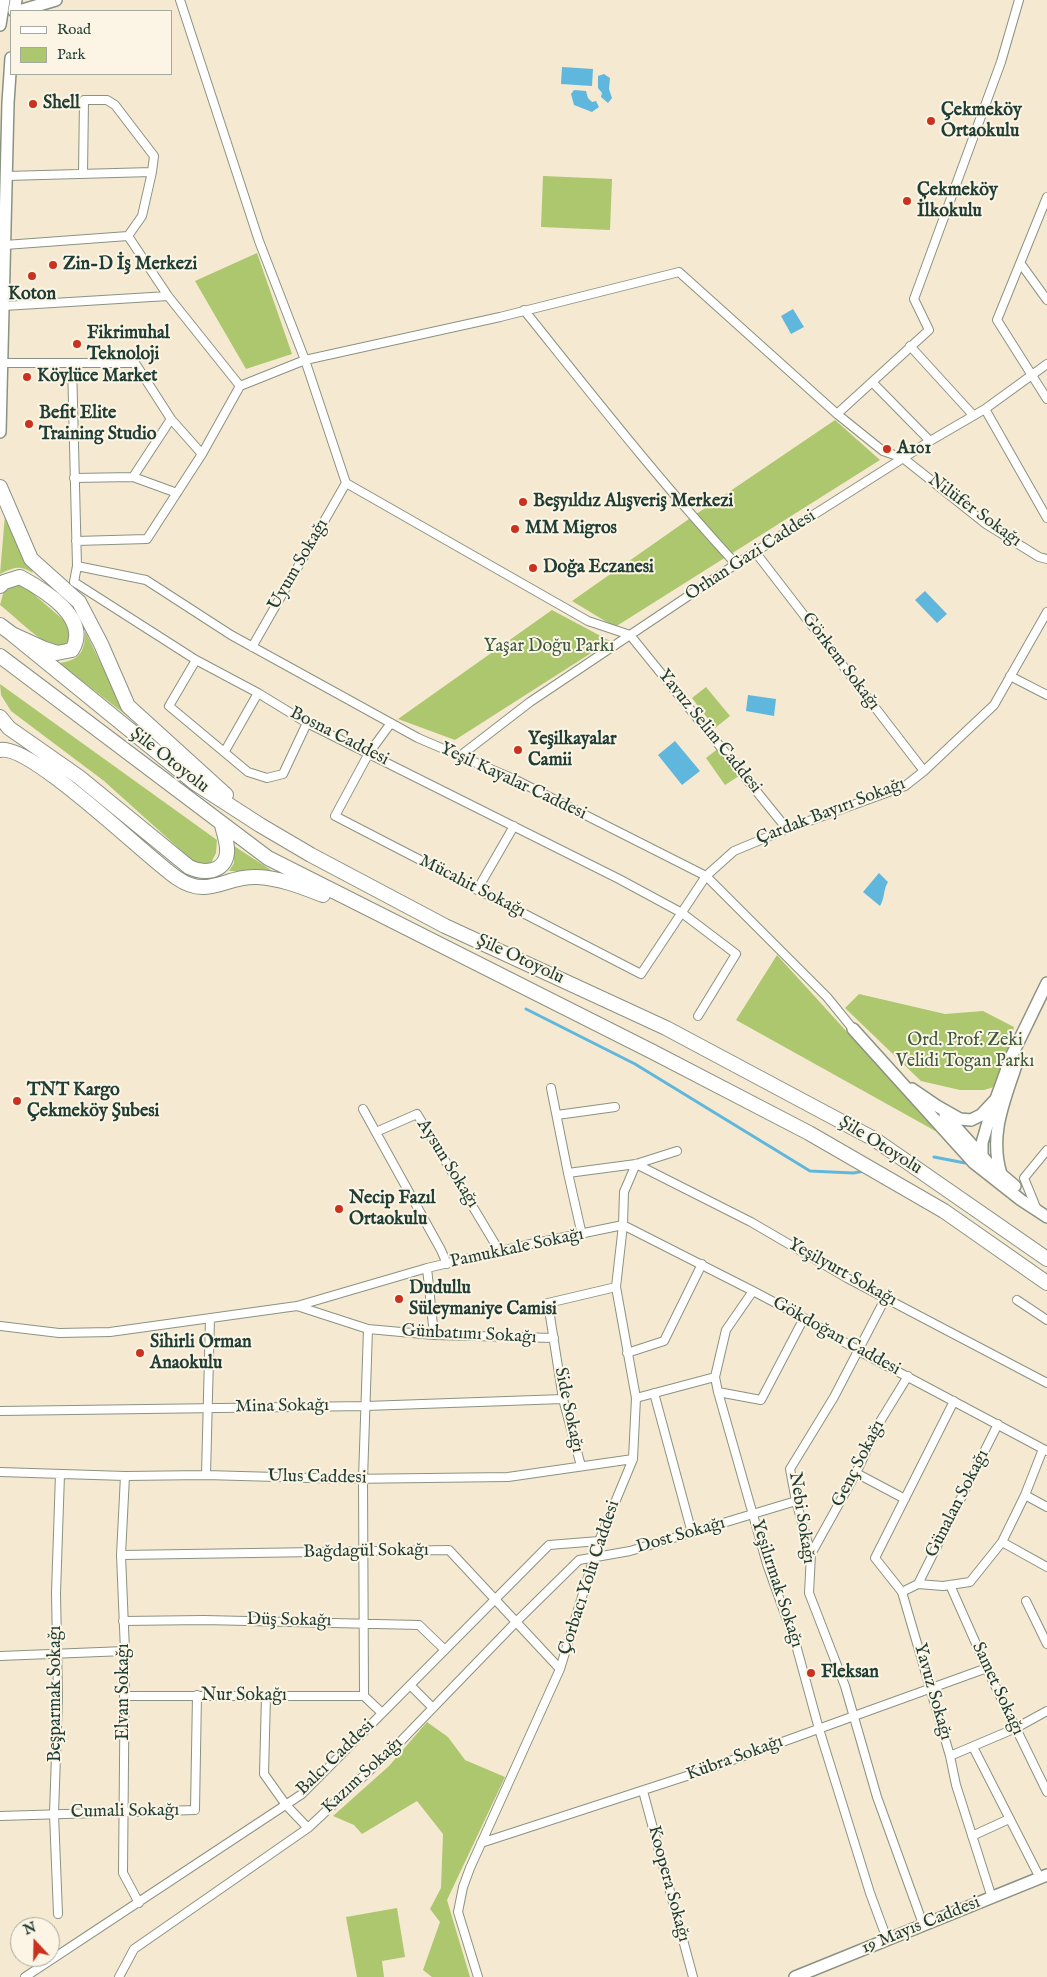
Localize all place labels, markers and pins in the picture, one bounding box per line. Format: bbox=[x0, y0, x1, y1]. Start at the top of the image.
place label: Shell bbox=[43, 93, 80, 115]
marker: Shell bbox=[27, 98, 39, 110]
place label: Çekmeköy Ortaokulu bbox=[941, 100, 1022, 142]
marker: Çekmeköy Ortaokulu bbox=[925, 115, 937, 127]
place label: Çekmeköy İlkokulu bbox=[917, 180, 998, 222]
marker: Çekmeköy İlkokulu bbox=[901, 195, 913, 207]
place label: Zin-D İş Merkezi bbox=[63, 254, 197, 276]
marker: Zin-D İş Merkezi bbox=[47, 259, 59, 271]
marker: Koton bbox=[26, 270, 38, 282]
place label: Koton bbox=[8, 284, 56, 306]
place label: Fikrimuhal Teknoloji bbox=[87, 323, 170, 366]
marker: Fikrimuhal Teknoloji bbox=[71, 338, 83, 350]
place label: Köylüce Market bbox=[37, 366, 157, 388]
marker: Köylüce Market bbox=[21, 371, 33, 383]
place label: Befit Elite Training Studio bbox=[39, 403, 156, 446]
marker: Befit Elite Training Studio bbox=[23, 418, 35, 430]
place label: A101 bbox=[897, 438, 931, 460]
marker: A101 bbox=[881, 443, 893, 455]
place label: Beşyıldız Alışveriş Merkezi bbox=[533, 491, 733, 513]
marker: Beşyıldız Alışveriş Merkezi bbox=[517, 496, 529, 508]
place label: MM Migros bbox=[525, 518, 617, 540]
marker: MM Migros bbox=[509, 523, 521, 535]
place label: Doğa Eczanesi bbox=[543, 557, 654, 579]
marker: Doğa Eczanesi bbox=[527, 562, 539, 574]
place label: Yeşilkayalar Camii bbox=[528, 729, 617, 772]
marker: Yeşilkayalar Camii bbox=[512, 744, 524, 756]
place label: TNT Kargo Çekmeköy Şubesi bbox=[27, 1080, 159, 1122]
marker: TNT Kargo Çekmeköy Şubesi bbox=[11, 1095, 23, 1107]
place label: Necip Fazıl Ortaokulu bbox=[349, 1188, 436, 1230]
marker: Necip Fazıl Ortaokulu bbox=[333, 1203, 345, 1215]
place label: Dudullu Süleymaniye Camisi bbox=[409, 1278, 557, 1320]
marker: Dudullu Süleymaniye Camisi bbox=[393, 1293, 405, 1305]
place label: Sihirli Orman Anaokulu bbox=[150, 1332, 252, 1375]
marker: Sihirli Orman Anaokulu bbox=[134, 1347, 146, 1359]
place label: Fleksan bbox=[821, 1662, 879, 1684]
marker: Fleksan bbox=[805, 1667, 817, 1679]

